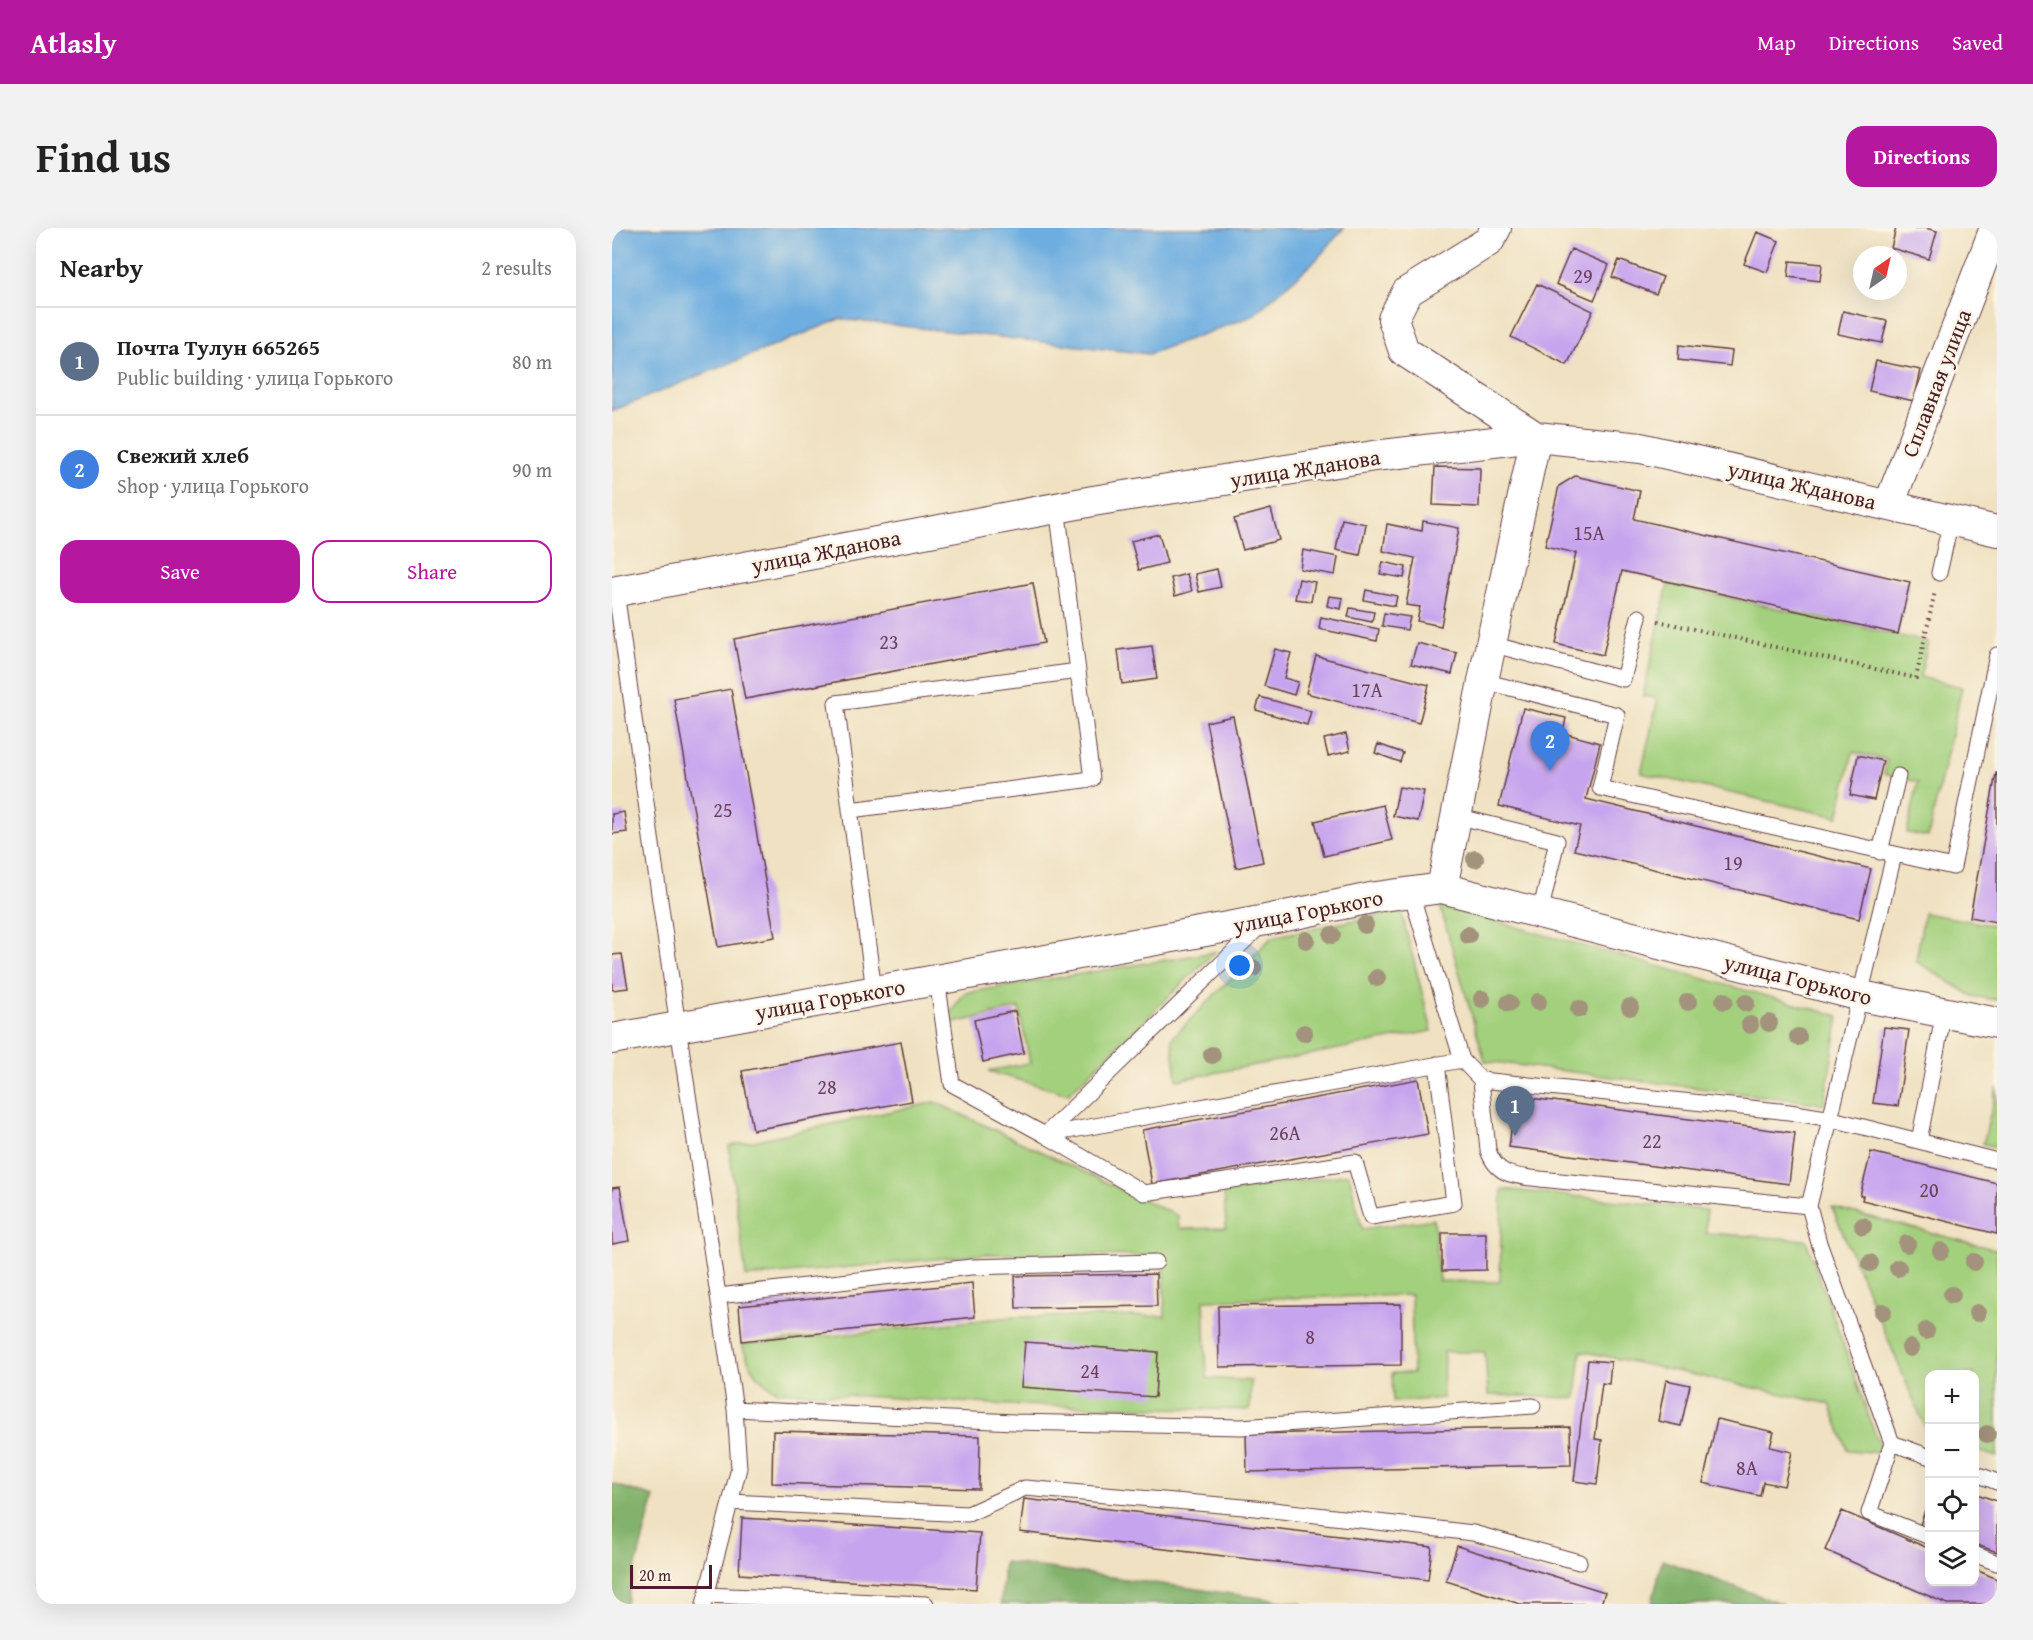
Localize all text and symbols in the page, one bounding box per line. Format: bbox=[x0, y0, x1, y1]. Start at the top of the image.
text: Atlasly bbox=[30, 22, 117, 63]
text: Map bbox=[1757, 27, 1796, 58]
text: Directions bbox=[1829, 27, 1919, 58]
text: Saved bbox=[1952, 27, 2003, 58]
text: Find us bbox=[36, 126, 171, 187]
button: Directions bbox=[1846, 126, 1997, 187]
north arrow bbox=[1853, 246, 1907, 300]
text: Nearby bbox=[60, 248, 143, 287]
text: 2 results bbox=[481, 253, 552, 282]
house number: 29 bbox=[1573, 261, 1593, 290]
street label: Сплавная улица bbox=[1893, 304, 1979, 462]
text: Почта Тулун 665265 bbox=[117, 331, 320, 363]
text: 1 bbox=[74, 347, 85, 376]
text: 80 m bbox=[512, 347, 552, 376]
text: Public building · улица Горького bbox=[117, 363, 393, 392]
text: Свежий хлеб bbox=[117, 439, 249, 471]
street label: улица Жданова bbox=[1227, 440, 1383, 496]
street label: улица Жданова bbox=[1724, 452, 1880, 518]
text: 2 bbox=[74, 455, 85, 484]
text: 90 m bbox=[512, 455, 552, 484]
text: Shop · улица Горького bbox=[117, 471, 309, 500]
house number: 15А bbox=[1573, 518, 1605, 547]
street label: улица Жданова bbox=[748, 521, 904, 581]
button: Save bbox=[60, 540, 300, 603]
button: Share bbox=[312, 540, 552, 603]
house number: 23 bbox=[879, 627, 899, 656]
house number: 17А bbox=[1351, 675, 1383, 704]
pin: 2 bbox=[1530, 722, 1570, 771]
house number: 25 bbox=[713, 795, 733, 824]
house number: 19 bbox=[1723, 848, 1743, 877]
street label: улица Горького bbox=[1230, 881, 1385, 941]
street label: улица Горького bbox=[1720, 945, 1875, 1013]
your location bbox=[1225, 951, 1254, 980]
street label: улица Горького bbox=[752, 970, 907, 1028]
house number: 28 bbox=[817, 1072, 837, 1101]
pin: 1 bbox=[1496, 1086, 1534, 1136]
house number: 26А bbox=[1269, 1118, 1301, 1147]
house number: 22 bbox=[1642, 1126, 1662, 1155]
house number: 20 bbox=[1919, 1175, 1939, 1204]
house number: 8 bbox=[1305, 1322, 1315, 1351]
house number: 24 bbox=[1080, 1356, 1100, 1385]
map controls bbox=[1925, 1370, 1979, 1586]
button: + bbox=[1925, 1370, 1979, 1424]
button: − bbox=[1925, 1424, 1979, 1478]
house number: 8А bbox=[1736, 1453, 1758, 1482]
button: locate bbox=[1925, 1478, 1979, 1532]
button: layers bbox=[1925, 1532, 1979, 1586]
scale bar bbox=[630, 1562, 712, 1590]
text: 20 m bbox=[639, 1563, 671, 1587]

